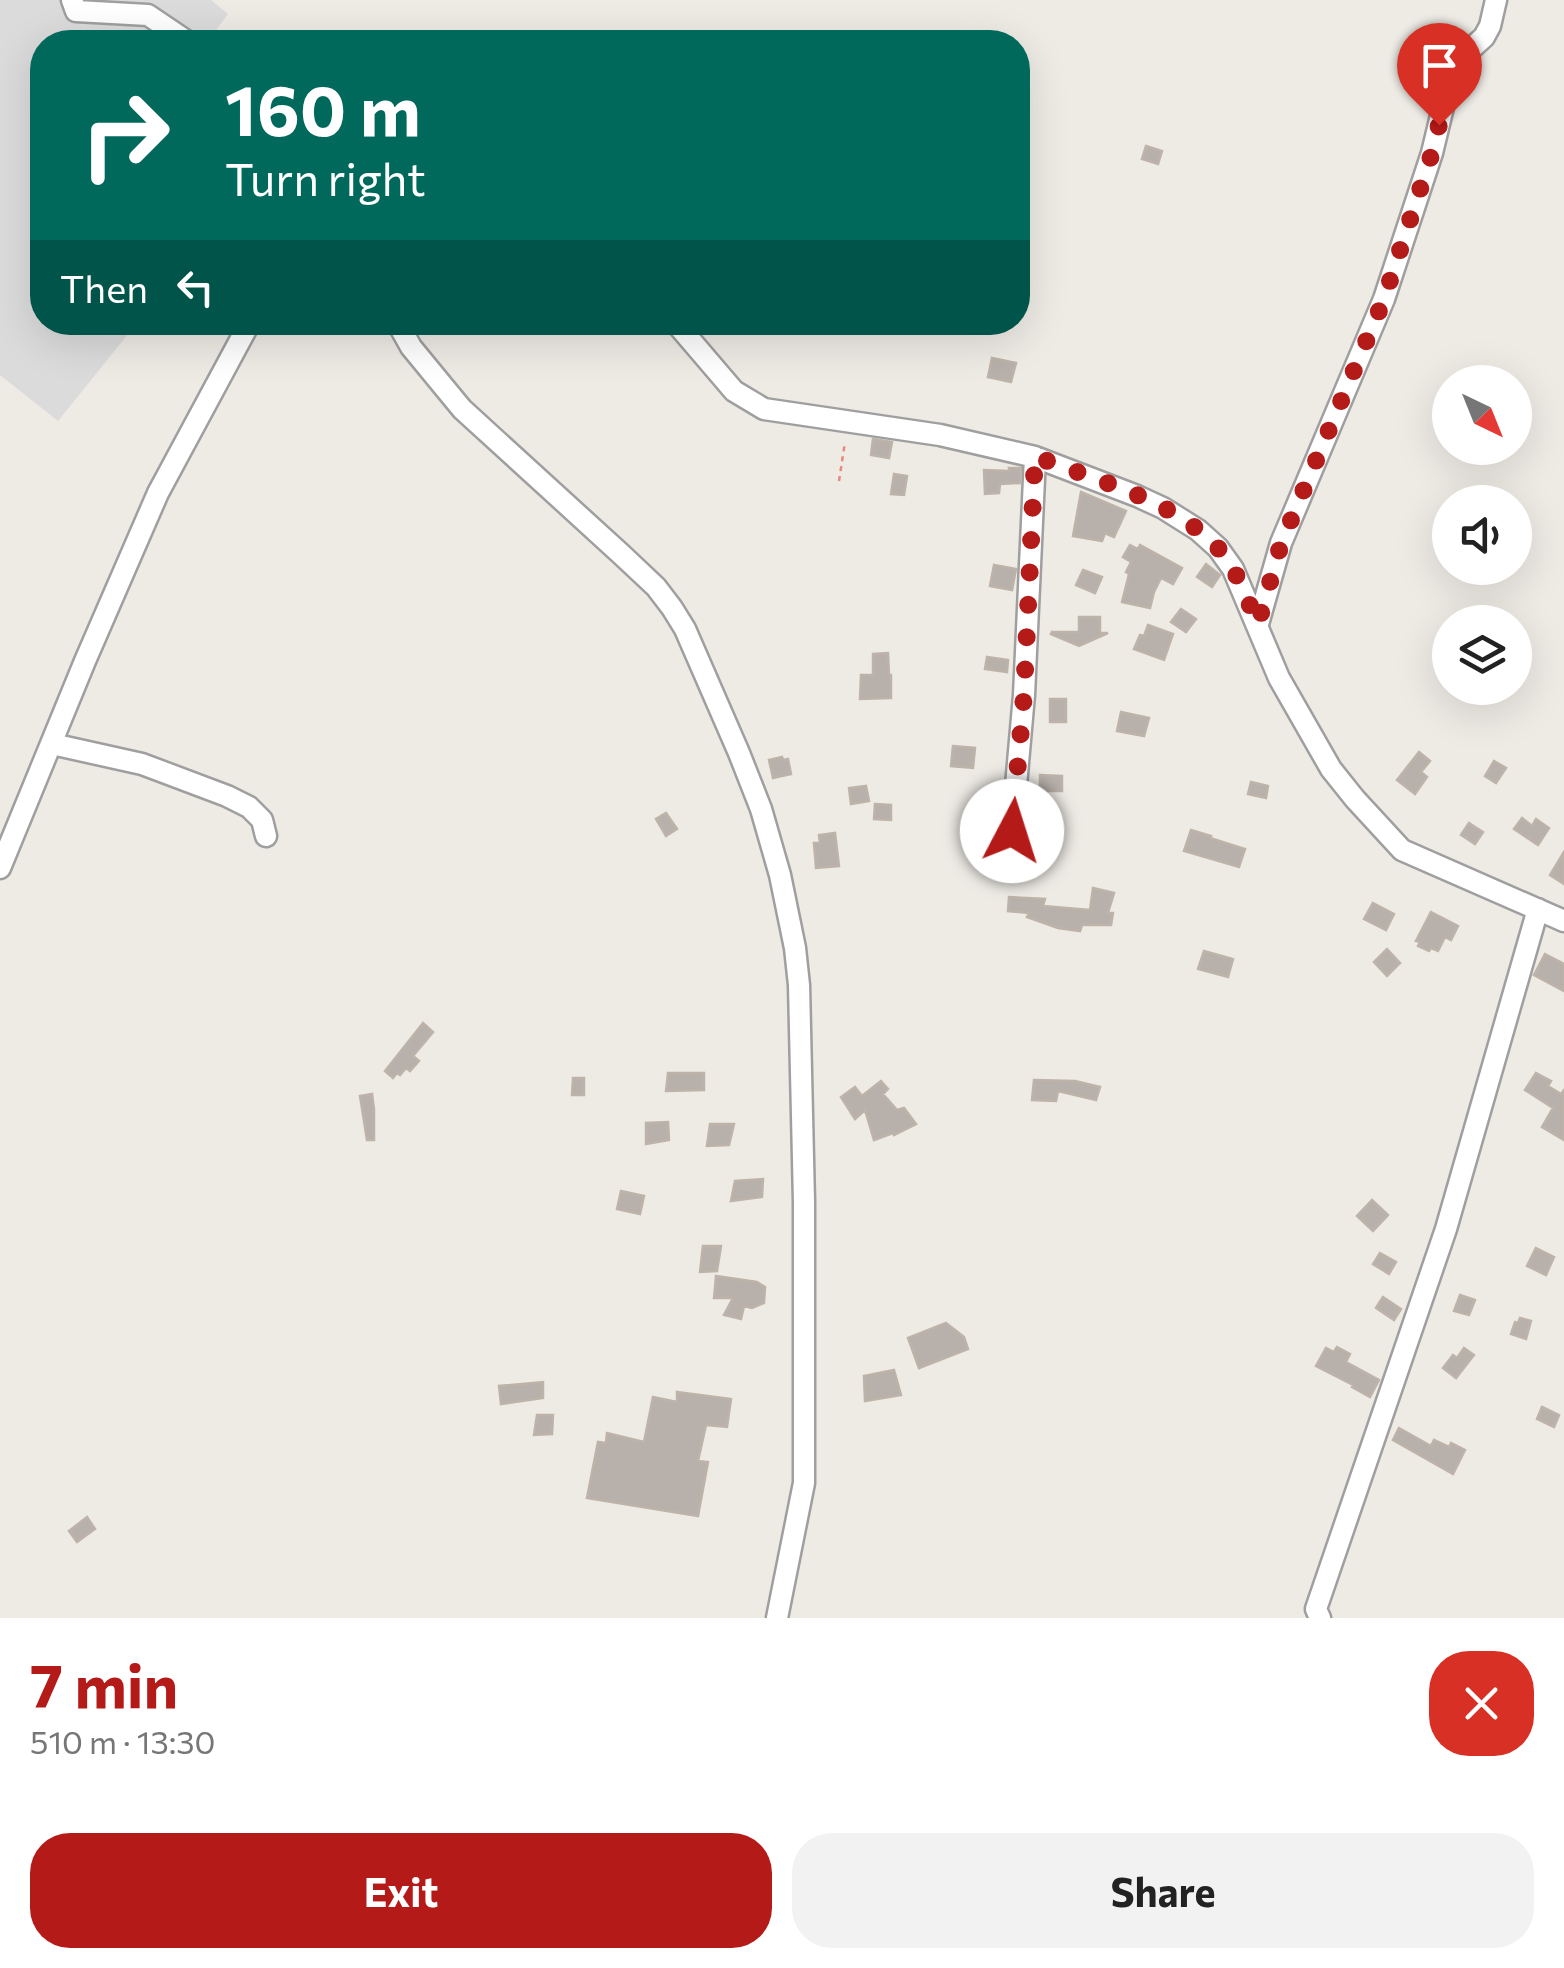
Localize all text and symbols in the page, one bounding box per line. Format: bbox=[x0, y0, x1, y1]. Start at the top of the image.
pin bbox=[1397, 23, 1482, 126]
icon: arrive bbox=[1412, 38, 1467, 93]
text: 160 m bbox=[225, 65, 421, 150]
icon: right bbox=[60, 70, 190, 200]
text: Turn right bbox=[225, 150, 426, 205]
icon: left bbox=[168, 260, 223, 315]
text: Then bbox=[60, 264, 148, 311]
north arrow bbox=[1432, 365, 1532, 465]
map controls bbox=[1432, 365, 1532, 705]
button: sound bbox=[1432, 485, 1532, 585]
button: layers bbox=[1432, 605, 1532, 705]
position arrow bbox=[960, 779, 1064, 883]
text: 7 min bbox=[30, 1647, 178, 1720]
button: close bbox=[1429, 1651, 1534, 1756]
text: 510 m · 13:30 bbox=[30, 1721, 215, 1761]
button: Exit bbox=[30, 1833, 772, 1948]
button: Share bbox=[792, 1833, 1534, 1948]

